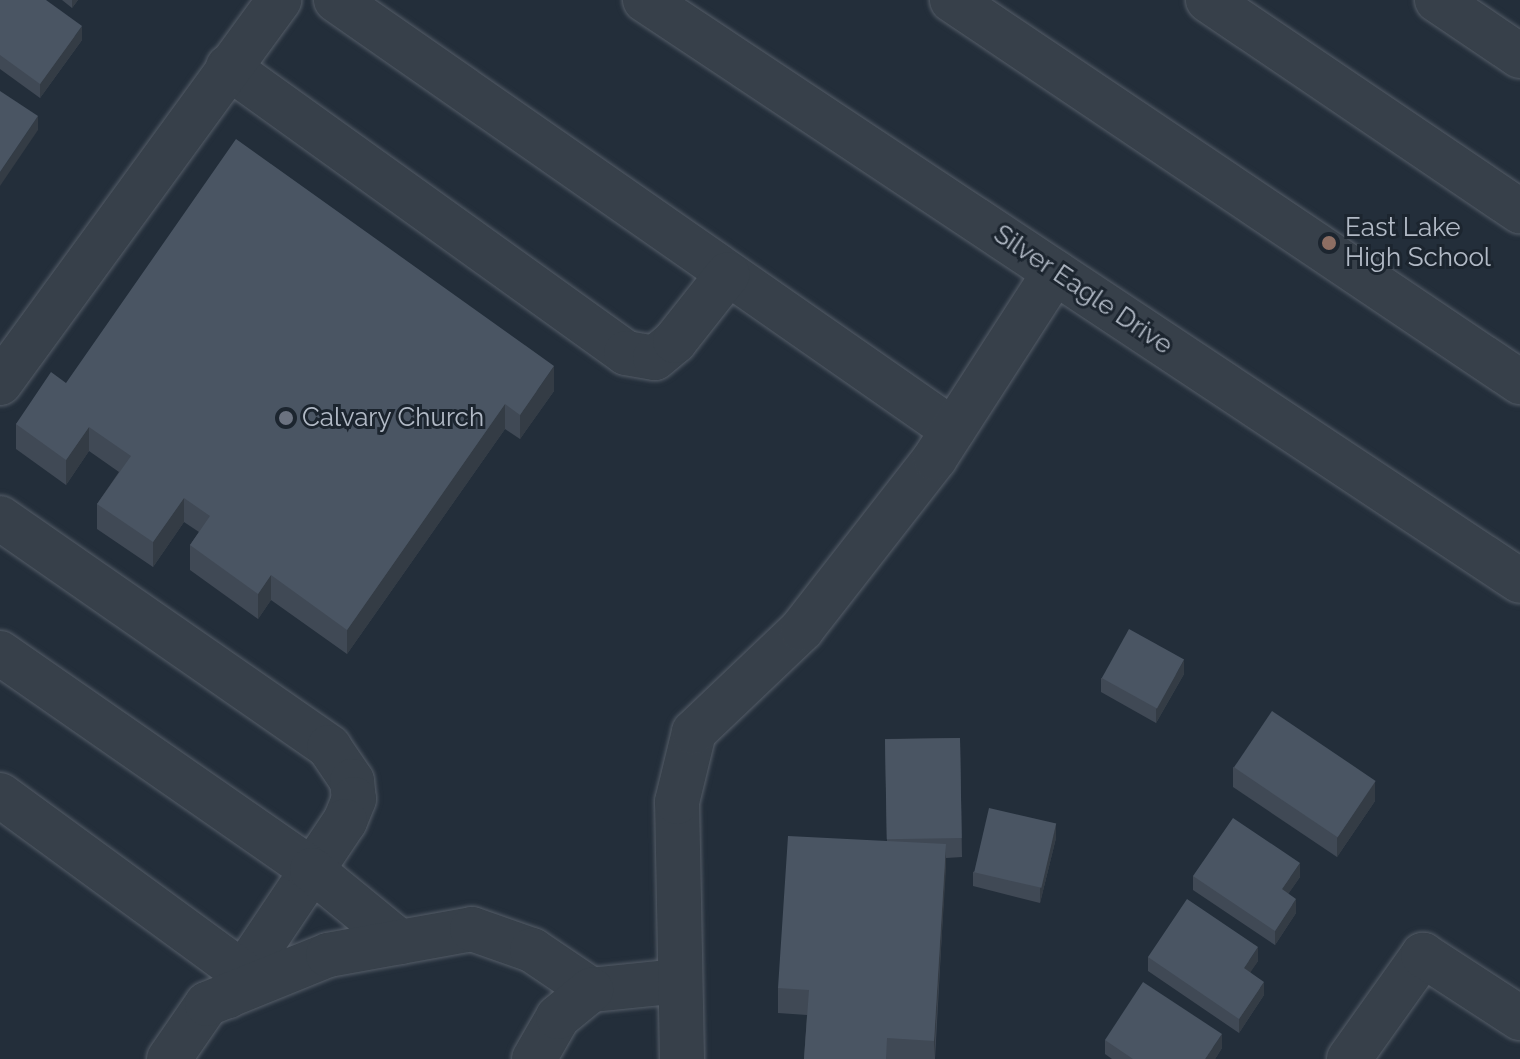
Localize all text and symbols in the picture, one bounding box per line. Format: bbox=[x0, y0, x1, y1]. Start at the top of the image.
place label: East Lake High School bbox=[1345, 212, 1491, 274]
street label: Silver Eagle Drive bbox=[987, 218, 1179, 362]
marker: East Lake High School bbox=[1320, 234, 1338, 252]
place label: Calvary Church bbox=[302, 402, 485, 434]
marker: Calvary Church bbox=[277, 409, 295, 427]

